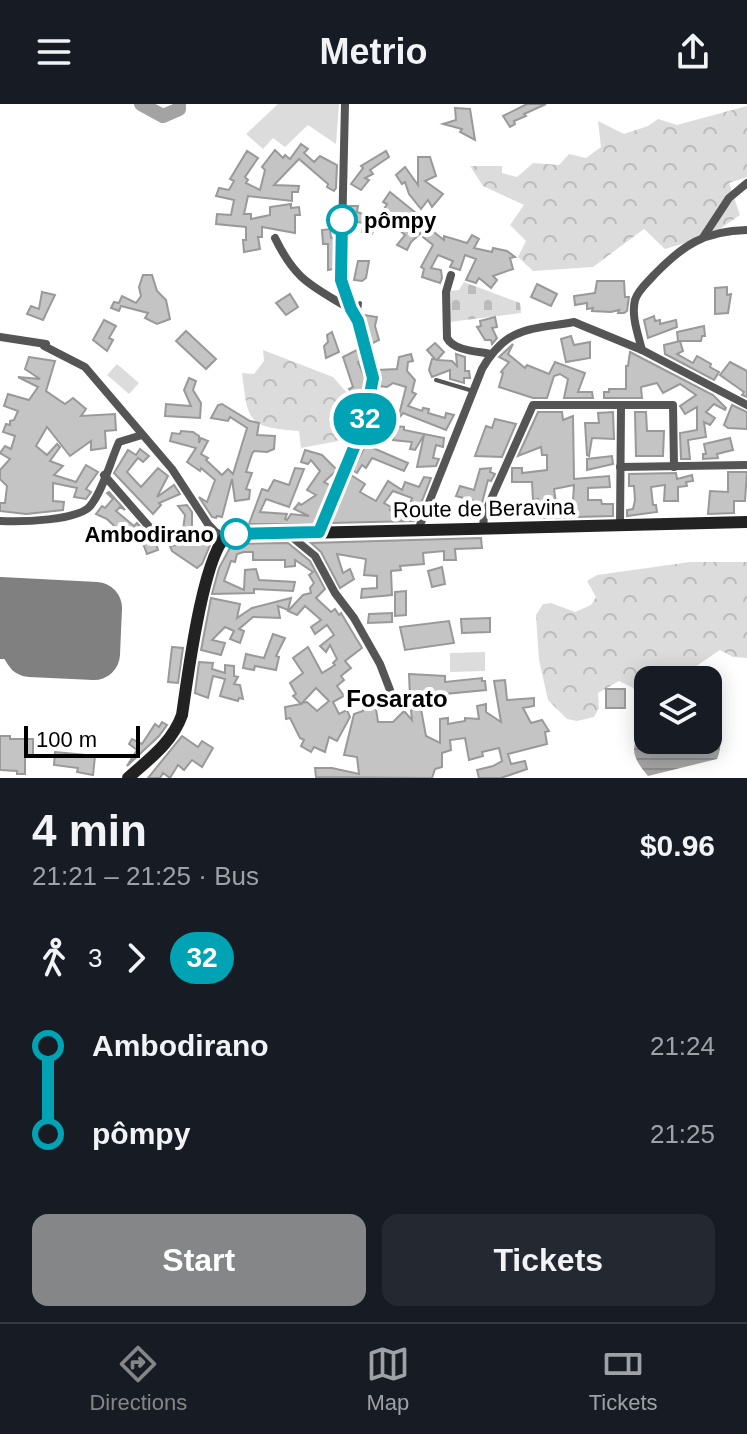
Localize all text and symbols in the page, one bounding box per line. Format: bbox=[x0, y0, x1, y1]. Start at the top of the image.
icon: menu bbox=[32, 30, 76, 74]
icon: share bbox=[671, 30, 715, 74]
text: Metrio bbox=[320, 31, 428, 72]
marker: pômpy bbox=[327, 205, 357, 235]
place label: pômpy bbox=[364, 208, 437, 233]
line badge: 32 bbox=[329, 393, 401, 445]
text: 32 bbox=[349, 403, 381, 434]
street label: Route de Beravina bbox=[393, 494, 576, 523]
marker: Ambodirano bbox=[221, 519, 251, 549]
place label: Ambodirano bbox=[84, 522, 214, 547]
map controls bbox=[634, 666, 722, 754]
button: layers bbox=[634, 666, 722, 754]
district label: Fosarato bbox=[346, 685, 448, 712]
scale bar bbox=[24, 722, 140, 758]
text: 100 m bbox=[36, 727, 97, 752]
text: 4 min bbox=[32, 806, 147, 855]
text: $0.96 bbox=[640, 829, 715, 862]
text: 21:21 – 21:25 · Bus bbox=[32, 861, 259, 891]
icon: walk bbox=[32, 936, 76, 980]
icon: forward bbox=[114, 936, 158, 980]
text: 32 bbox=[186, 942, 218, 973]
text: 3 bbox=[88, 943, 102, 973]
text: Ambodirano bbox=[92, 1029, 269, 1062]
text: 21:24 bbox=[650, 1031, 715, 1061]
text: pômpy bbox=[92, 1117, 190, 1150]
text: 21:25 bbox=[650, 1119, 715, 1149]
button: Start bbox=[32, 1214, 366, 1306]
button: Tickets bbox=[382, 1214, 715, 1306]
tab: Directions bbox=[89, 1342, 187, 1416]
tab: Map bbox=[366, 1342, 410, 1416]
tab: Tickets bbox=[589, 1342, 658, 1416]

